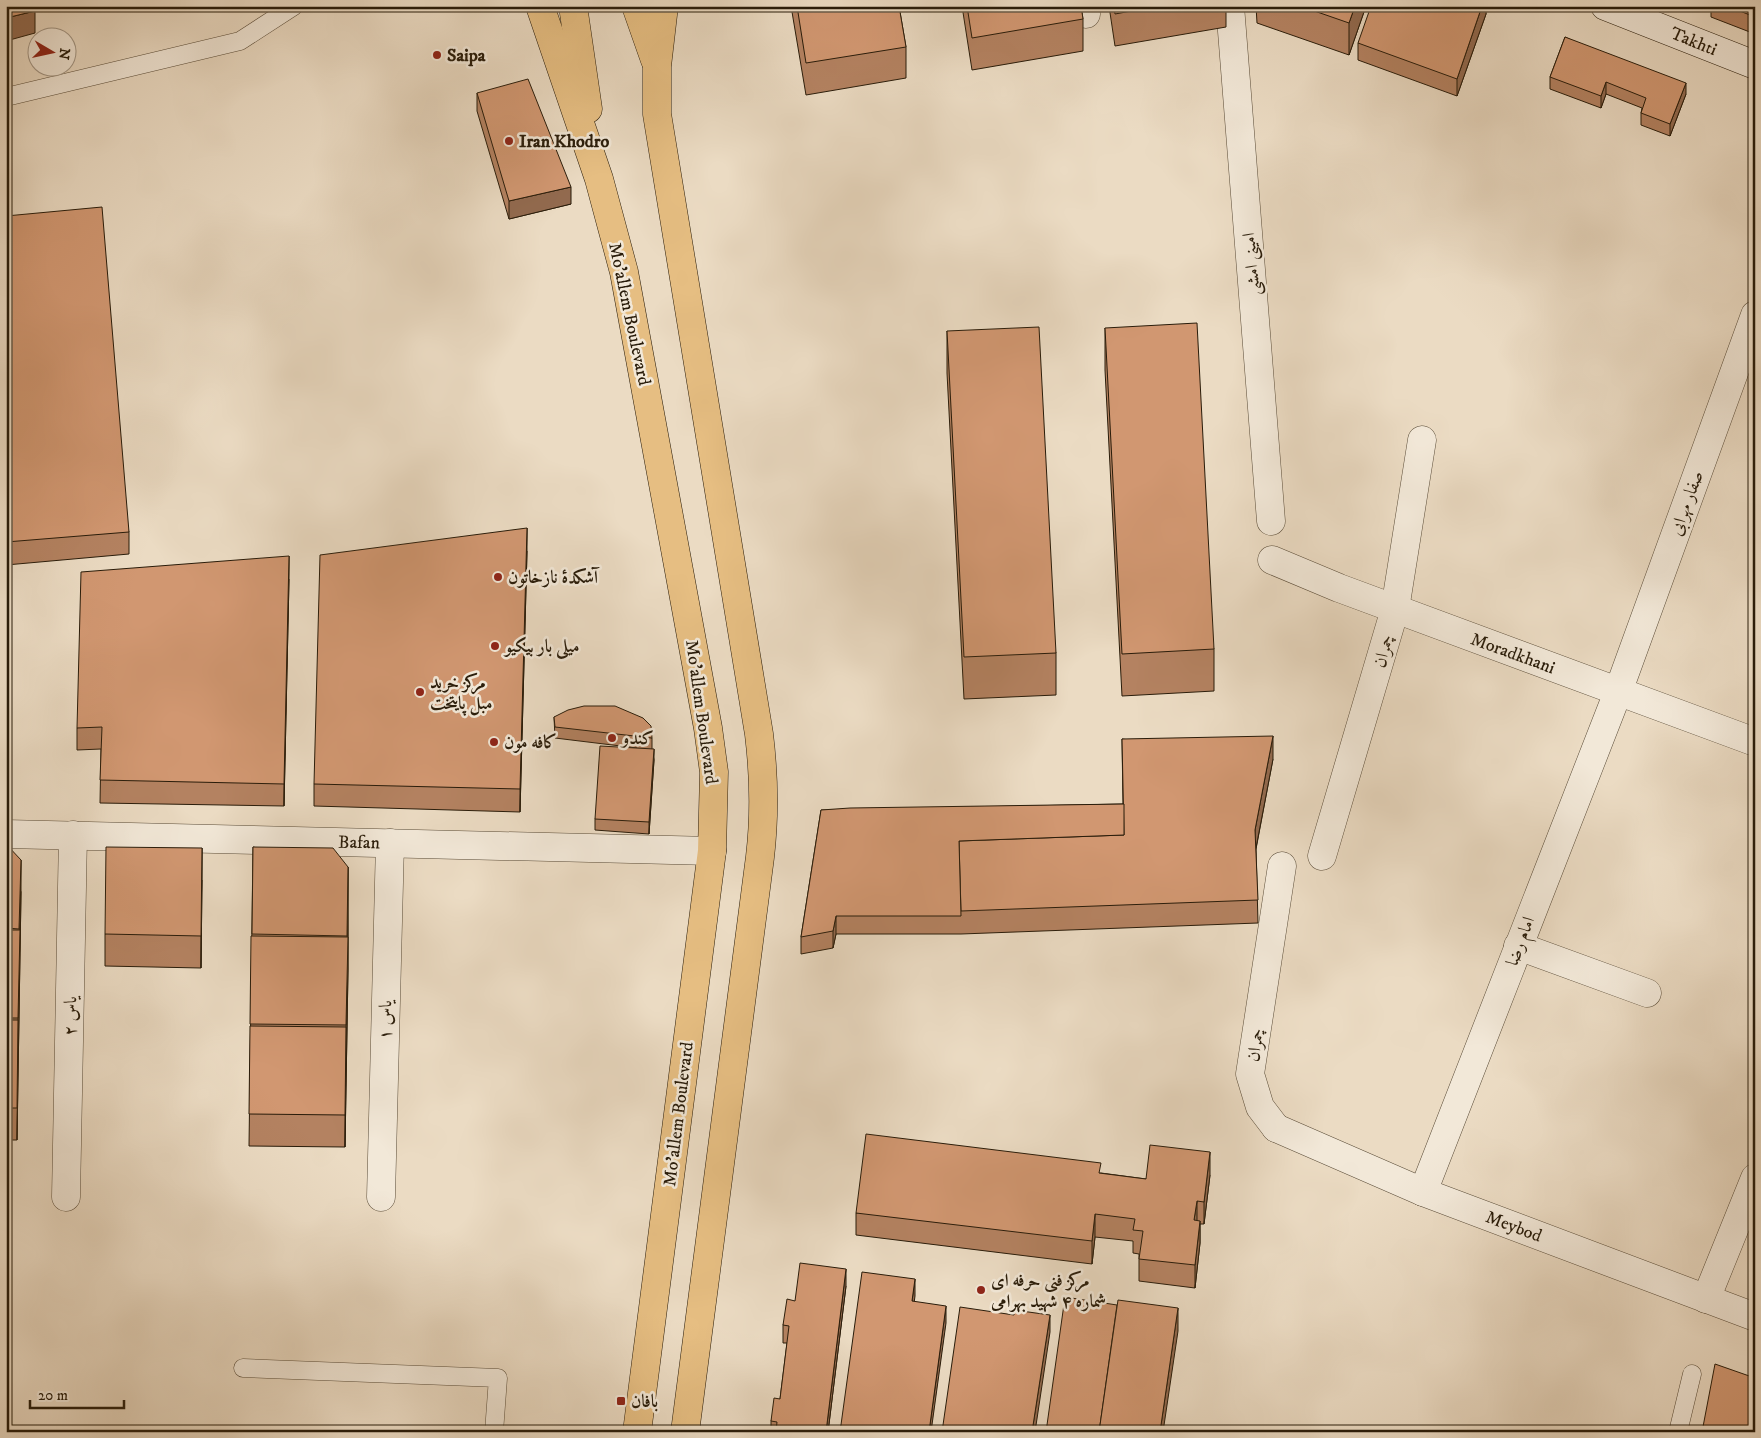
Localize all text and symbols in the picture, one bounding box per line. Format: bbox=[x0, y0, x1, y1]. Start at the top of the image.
street label: Takhti bbox=[1667, 23, 1720, 61]
north arrow bbox=[28, 28, 78, 78]
place label: Saipa bbox=[447, 45, 486, 67]
text: N bbox=[54, 47, 74, 61]
marker: Saipa bbox=[431, 49, 443, 61]
place label: Iran Khodro bbox=[519, 131, 609, 153]
marker: Iran Khodro bbox=[503, 135, 515, 147]
street label: امینی امشی bbox=[1238, 231, 1267, 296]
street label: Mo'allem Boulevard bbox=[603, 241, 655, 388]
street label: صفار مهرابی bbox=[1665, 468, 1710, 539]
place label: آشکدهٔ نازخاتون bbox=[508, 566, 600, 589]
marker: آشکدهٔ نازخاتون bbox=[492, 571, 504, 583]
street label: Moradkhani bbox=[1467, 629, 1558, 679]
street label: چمران bbox=[1369, 632, 1399, 670]
place label: میلی بار بیکیو bbox=[503, 636, 579, 660]
street label: Mo'allem Boulevard bbox=[680, 639, 722, 786]
marker: میلی بار بیکیو bbox=[489, 640, 501, 652]
place label: مرکز خرید مبل پایتخت bbox=[430, 672, 492, 716]
marker: مرکز خرید مبل پایتخت bbox=[414, 686, 426, 698]
place label: کندو bbox=[620, 728, 654, 750]
place label: کافه مون bbox=[504, 732, 557, 754]
marker: کندو bbox=[606, 732, 618, 744]
marker: کافه مون bbox=[488, 736, 500, 748]
street label: Bafan bbox=[338, 832, 381, 854]
street label: امام رضا bbox=[1502, 914, 1544, 970]
street label: یاس ۲ bbox=[60, 994, 82, 1036]
street label: یاس ۱ bbox=[375, 998, 397, 1040]
street label: چمران bbox=[1243, 1027, 1269, 1063]
street label: Mo'allem Boulevard bbox=[659, 1041, 699, 1188]
street label: Meybod bbox=[1482, 1206, 1545, 1248]
place label: مرکز فنی حرفه ای شماره ۴ شهید بهرامی bbox=[990, 1270, 1106, 1313]
marker: مرکز فنی حرفه ای شماره ۴ شهید بهرامی bbox=[975, 1284, 987, 1296]
scale bar bbox=[30, 1378, 124, 1410]
text: 20 m bbox=[38, 1386, 68, 1405]
place label: بافان bbox=[631, 1391, 658, 1413]
marker: بافان bbox=[615, 1395, 627, 1407]

